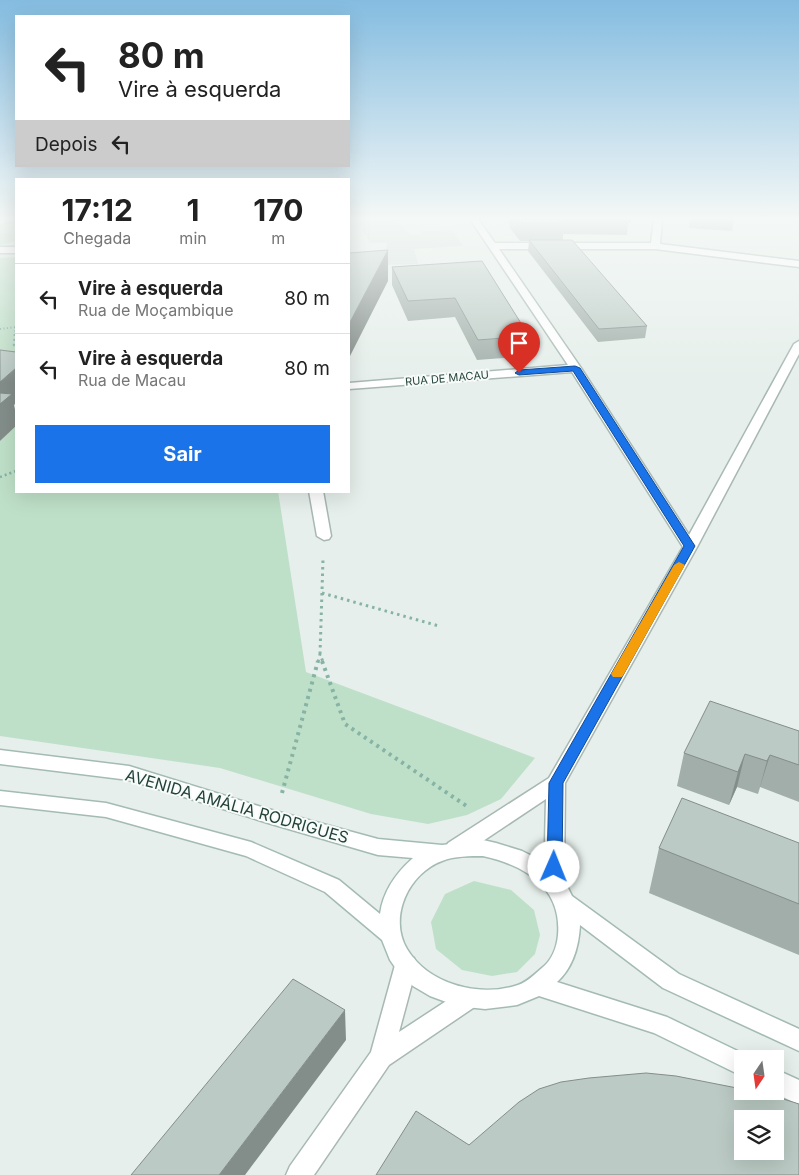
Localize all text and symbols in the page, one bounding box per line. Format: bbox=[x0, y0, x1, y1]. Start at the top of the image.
text: 80 m bbox=[118, 34, 205, 76]
icon: left bbox=[35, 35, 100, 100]
text: Vire à esquerda bbox=[118, 76, 281, 102]
icon: left bbox=[107, 130, 135, 158]
text: Depois bbox=[35, 133, 97, 156]
text: 17:12 bbox=[62, 192, 133, 228]
text: 1 bbox=[187, 192, 200, 228]
text: 170 bbox=[253, 192, 303, 228]
text: Chegada bbox=[63, 228, 131, 248]
text: min bbox=[179, 228, 207, 248]
text: m bbox=[271, 228, 285, 248]
text: Vire à esquerda bbox=[78, 277, 223, 300]
icon: left bbox=[35, 285, 63, 313]
text: 80 m bbox=[284, 287, 330, 310]
text: Rua de Moçambique bbox=[78, 300, 233, 320]
pin bbox=[498, 322, 540, 373]
icon: arrive bbox=[505, 329, 533, 357]
text: Vire à esquerda bbox=[78, 347, 223, 370]
icon: left bbox=[35, 355, 63, 383]
text: 80 m bbox=[284, 357, 330, 380]
street label: RUA DE MACAU bbox=[405, 367, 489, 389]
text: Rua de Macau bbox=[78, 370, 186, 390]
button: Sair bbox=[35, 425, 330, 483]
street label: AVENIDA AMÁLIA RODRIGUES bbox=[123, 765, 351, 847]
position arrow bbox=[527, 840, 579, 892]
north arrow bbox=[734, 1050, 784, 1100]
map controls bbox=[734, 1050, 784, 1160]
button: layers bbox=[734, 1110, 784, 1160]

